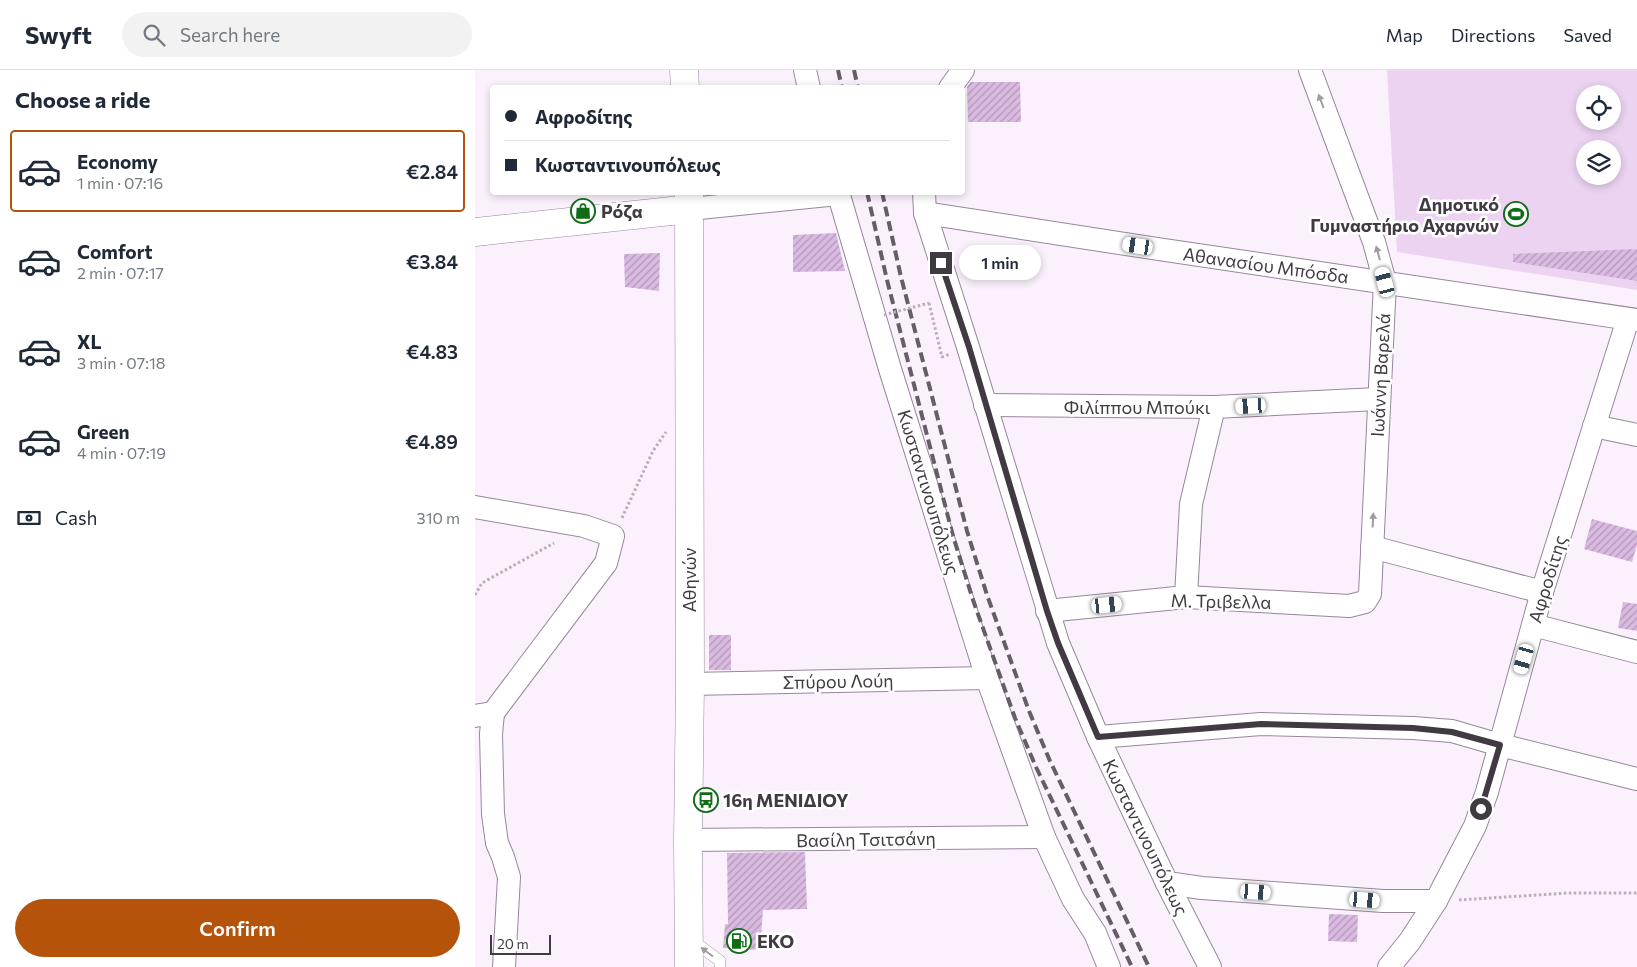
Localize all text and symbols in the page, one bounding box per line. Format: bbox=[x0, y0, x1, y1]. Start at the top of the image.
search box bbox=[122, 12, 472, 57]
text: Swyft bbox=[25, 20, 92, 49]
icon: search bbox=[140, 21, 168, 49]
text: Search here bbox=[180, 23, 280, 46]
text: Map bbox=[1386, 24, 1423, 46]
text: Directions bbox=[1451, 24, 1535, 46]
text: Saved bbox=[1563, 24, 1612, 46]
map controls bbox=[1576, 85, 1621, 185]
button: locate bbox=[1576, 85, 1621, 130]
text: Choose a ride bbox=[15, 86, 150, 113]
one-way arrow bbox=[1317, 93, 1325, 108]
text: Αφροδίτης bbox=[535, 105, 633, 128]
button: layers bbox=[1576, 140, 1621, 185]
icon: car bbox=[17, 149, 62, 194]
text: Economy bbox=[77, 150, 158, 173]
text: Κωσταντινουπόλεως bbox=[535, 153, 721, 176]
text: €2.84 bbox=[406, 160, 458, 183]
text: 1 min · 07:16 bbox=[77, 173, 163, 192]
place label: Δημοτικό Γυμναστήριο Αχαρνών bbox=[1310, 193, 1499, 236]
shop icon: Ρόζα bbox=[570, 198, 596, 224]
place label: Ρόζα bbox=[601, 200, 643, 222]
sports icon: Δημοτικό Γυμναστήριο Αχαρνών bbox=[1503, 201, 1529, 227]
car bbox=[1122, 236, 1153, 256]
icon: car bbox=[17, 239, 62, 284]
text: Comfort bbox=[77, 240, 153, 263]
street label: Αθανασίου Μπόσδα bbox=[1182, 242, 1350, 288]
callout: 1 min bbox=[959, 246, 1041, 280]
one-way arrow bbox=[1373, 246, 1381, 261]
text: €3.84 bbox=[406, 250, 458, 273]
route end bbox=[930, 252, 952, 274]
text: 1 min bbox=[981, 253, 1019, 272]
text: 2 min · 07:17 bbox=[77, 263, 164, 282]
car bbox=[1373, 266, 1396, 298]
street label: Ιωάννη Βαρελά bbox=[1366, 312, 1394, 438]
icon: car bbox=[17, 329, 62, 374]
text: XL bbox=[77, 330, 102, 353]
text: €4.83 bbox=[406, 340, 458, 363]
text: 3 min · 07:18 bbox=[77, 353, 166, 372]
street label: Φιλίππου Μπούκι bbox=[1064, 396, 1211, 418]
car bbox=[1235, 398, 1266, 414]
street label: Κωσταντινουπόλεως bbox=[893, 407, 965, 577]
icon: car bbox=[17, 419, 62, 464]
text: Green bbox=[77, 420, 129, 443]
text: €4.89 bbox=[405, 430, 458, 453]
text: 4 min · 07:19 bbox=[77, 443, 166, 462]
icon: cash bbox=[15, 504, 43, 532]
text: Cash bbox=[55, 506, 97, 529]
text: 310 m bbox=[417, 508, 460, 527]
one-way arrow bbox=[1370, 511, 1378, 527]
street label: Αφροδίτης bbox=[1523, 532, 1571, 625]
street label: Αθηνών bbox=[678, 548, 700, 612]
street label: Μ. Τριβελλα bbox=[1170, 589, 1272, 613]
car bbox=[1091, 596, 1122, 614]
car bbox=[1512, 643, 1535, 675]
street label: Σπύρου Λούη bbox=[782, 669, 894, 693]
street label: Κωσταντινουπόλεως bbox=[1099, 755, 1193, 919]
bus stop icon: 16η ΜΕΝΙΔΙΟΥ bbox=[693, 787, 719, 813]
place label: 16η ΜΕΝΙΔΙΟΥ bbox=[723, 789, 848, 811]
route start bbox=[1470, 798, 1492, 820]
street label: Βασίλη Τσιτσάνη bbox=[796, 827, 936, 851]
car bbox=[1240, 883, 1271, 901]
car bbox=[1349, 891, 1380, 909]
button: Confirm bbox=[15, 899, 460, 957]
fuel station icon: EKO bbox=[726, 928, 752, 954]
place label: EKO bbox=[757, 930, 794, 952]
scale bar bbox=[490, 932, 551, 955]
text: 20 m bbox=[497, 935, 529, 952]
one-way arrow bbox=[701, 946, 714, 957]

